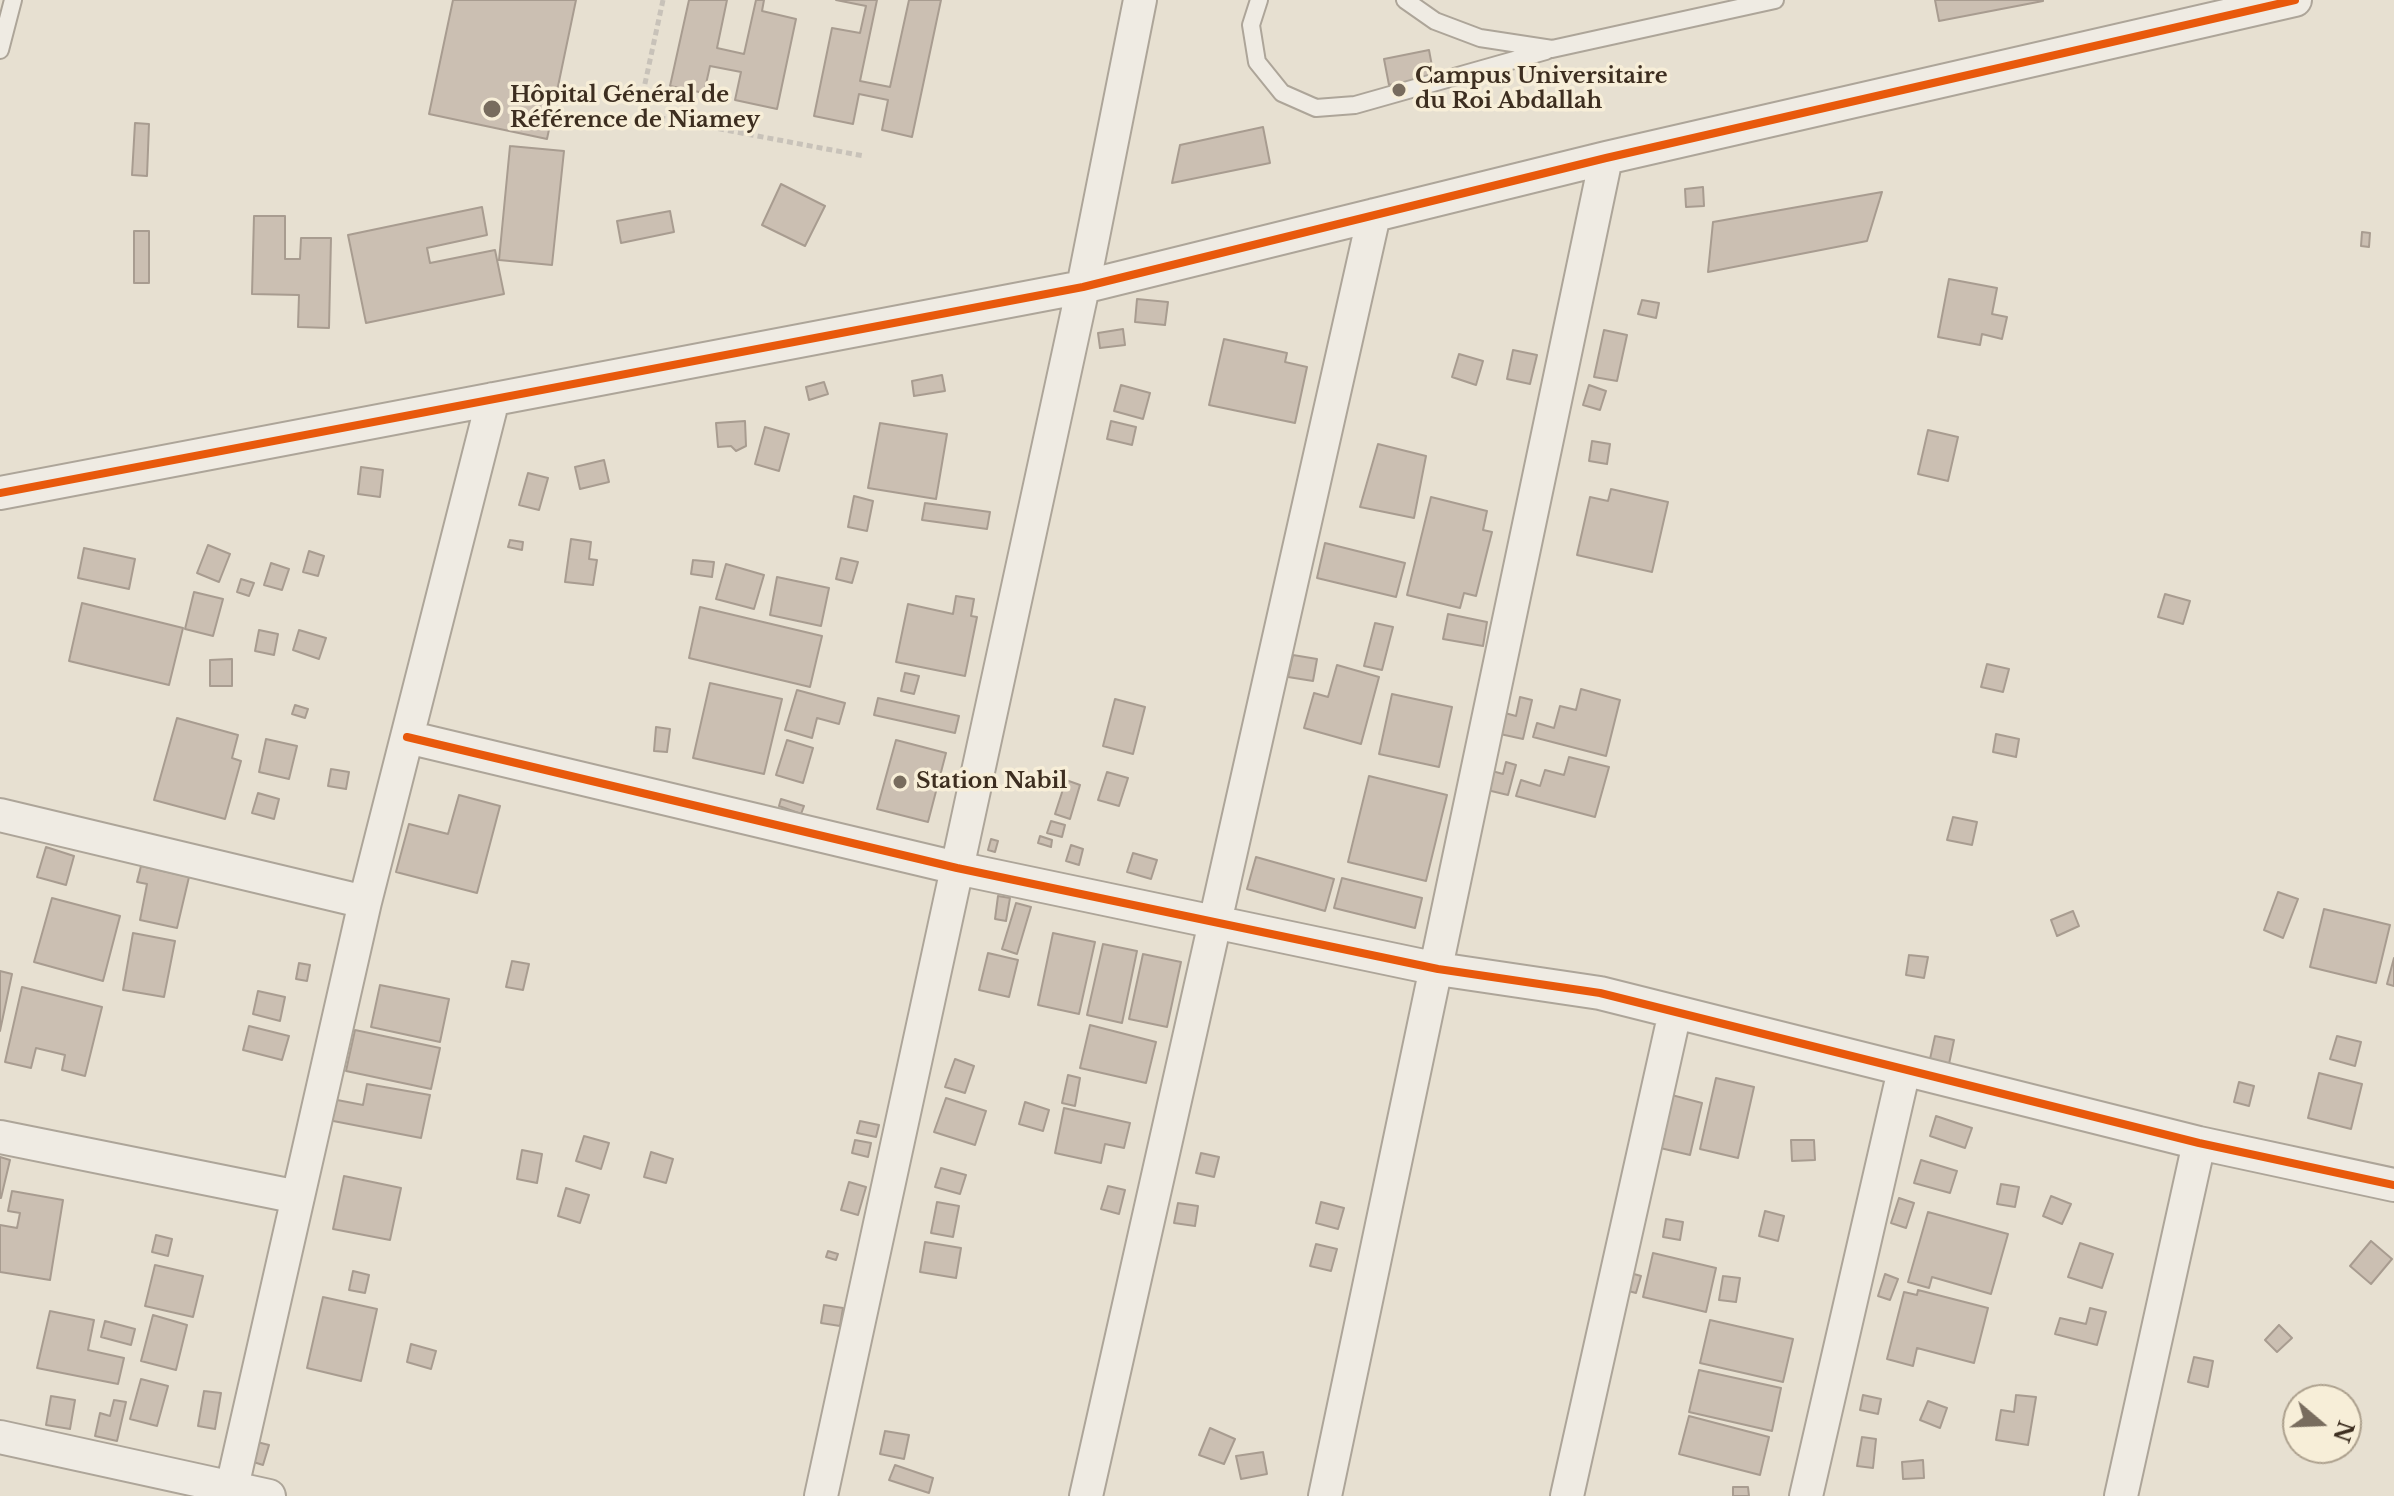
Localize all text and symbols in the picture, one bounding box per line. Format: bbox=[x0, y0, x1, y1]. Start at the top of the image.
place label: Campus Universitaire du Roi Abdallah bbox=[1415, 64, 1668, 116]
marker: Campus Universitaire du Roi Abdallah bbox=[1390, 81, 1408, 99]
place label: Hôpital Général de Référence de Niamey bbox=[510, 83, 760, 134]
marker: Hôpital Général de Référence de Niamey bbox=[481, 98, 503, 120]
place label: Station Nabil bbox=[916, 769, 1067, 795]
marker: Station Nabil bbox=[891, 773, 909, 791]
north arrow bbox=[2282, 1384, 2362, 1464]
text: N bbox=[2327, 1417, 2359, 1446]

